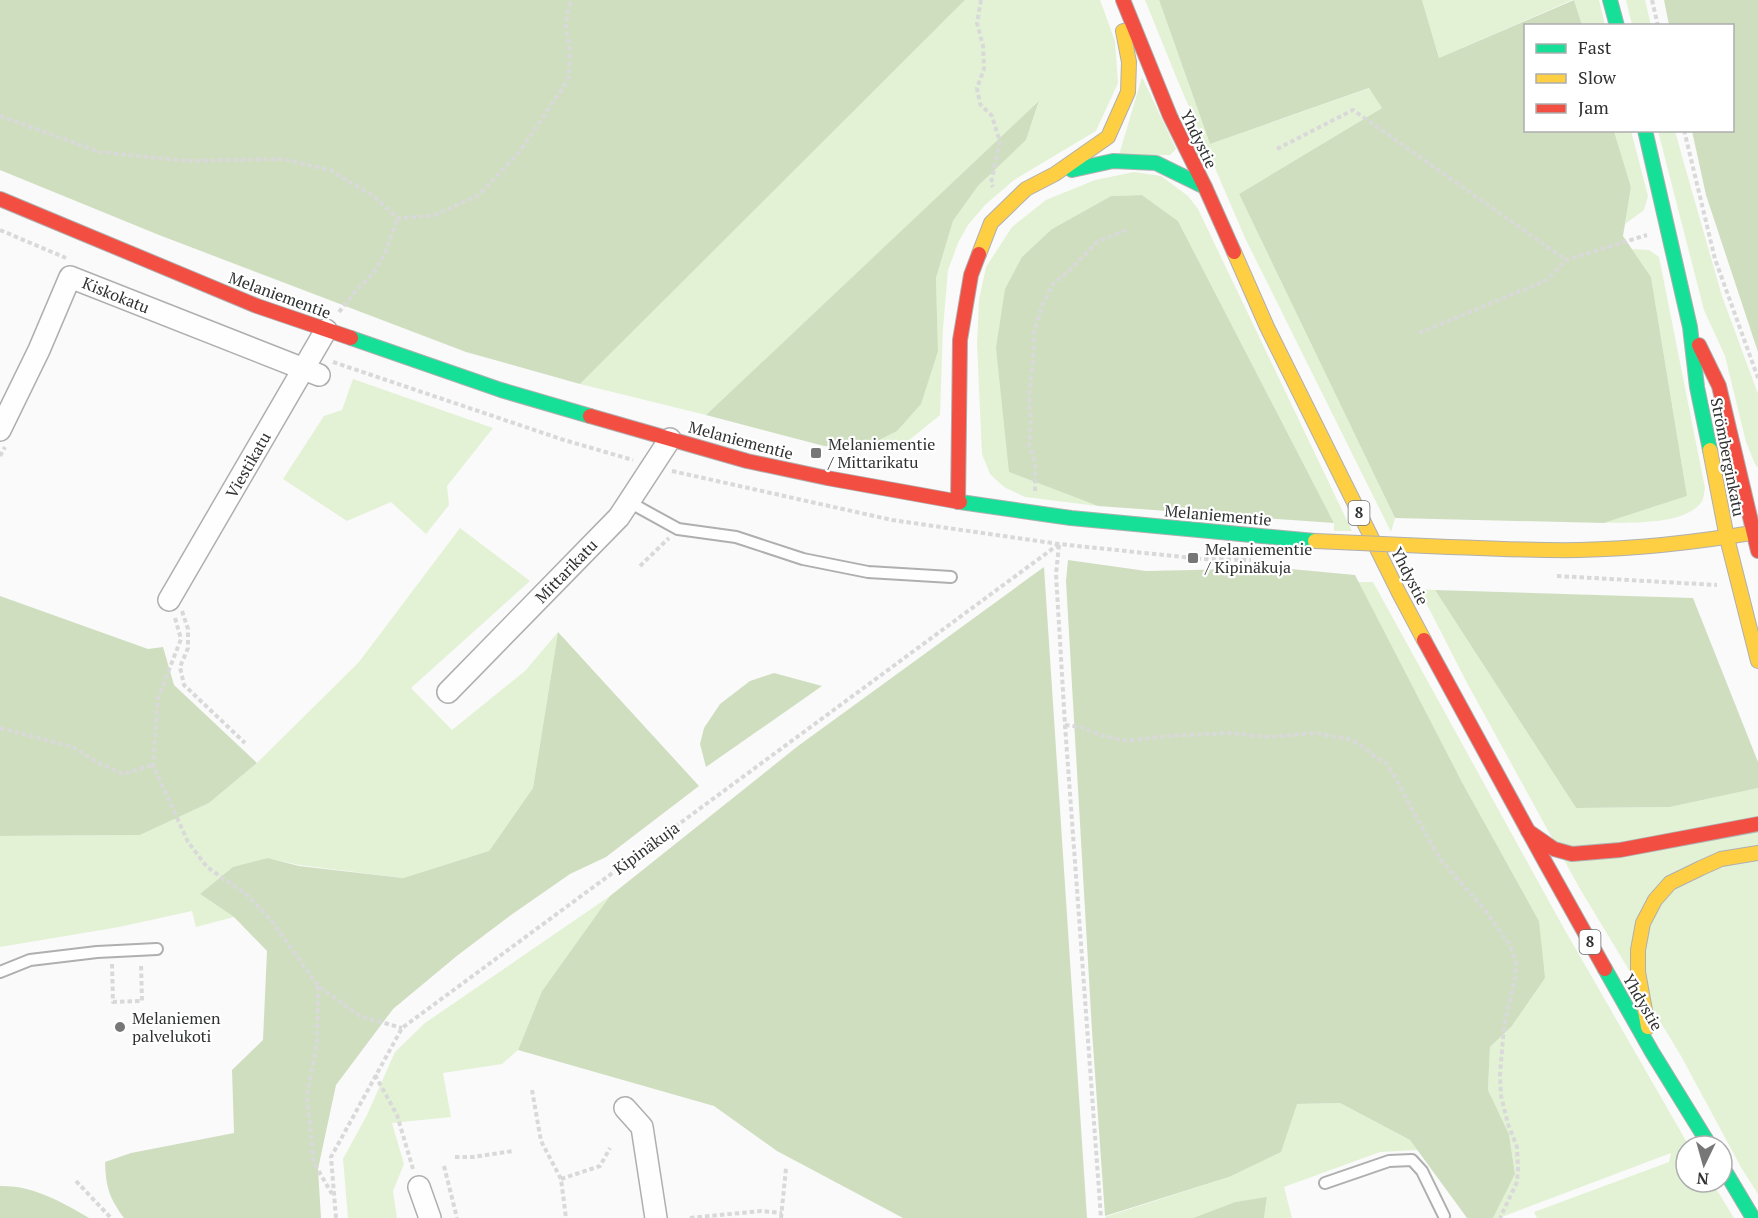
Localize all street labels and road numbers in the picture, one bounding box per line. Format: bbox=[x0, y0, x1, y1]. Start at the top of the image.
street label: Yhdystie bbox=[1175, 106, 1223, 172]
street label: Melaniementie bbox=[226, 266, 334, 324]
street label: Kiskokatu bbox=[79, 272, 153, 318]
street label: Strömberginkatu bbox=[1706, 396, 1750, 518]
street label: Melaniementie bbox=[686, 415, 796, 465]
street label: Viestikatu bbox=[220, 428, 276, 502]
street label: Melaniementie bbox=[1164, 499, 1272, 531]
road number: 8 bbox=[1348, 501, 1370, 525]
street label: Mittarikatu bbox=[530, 534, 602, 608]
street label: Yhdystie bbox=[1386, 543, 1434, 609]
street label: Kipinäkuja bbox=[608, 817, 684, 879]
road number: 8 bbox=[1580, 930, 1600, 954]
street label: Yhdystie bbox=[1618, 969, 1668, 1035]

